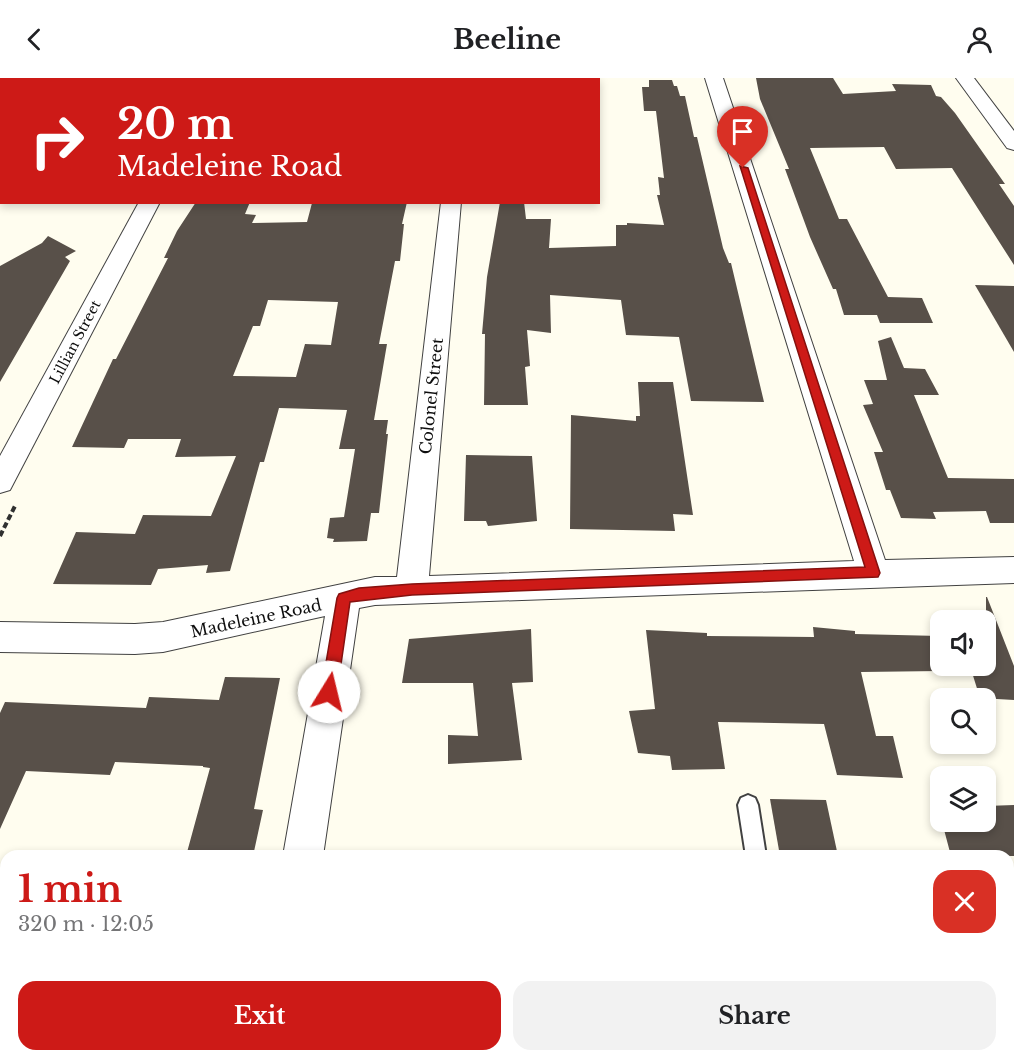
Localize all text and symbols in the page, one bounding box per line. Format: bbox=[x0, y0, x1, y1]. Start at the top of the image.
icon: back bbox=[18, 23, 51, 56]
text: Beeline bbox=[453, 23, 561, 56]
icon: person bbox=[963, 23, 996, 56]
text: 20 m bbox=[117, 98, 234, 150]
icon: right bbox=[18, 102, 96, 180]
pin bbox=[717, 106, 768, 168]
icon: arrive bbox=[726, 115, 759, 148]
text: Madeleine Road bbox=[117, 150, 342, 183]
street label: Lillian Street bbox=[45, 296, 105, 387]
street label: Colonel Street bbox=[415, 337, 447, 455]
street label: Madeleine Road bbox=[189, 594, 324, 642]
map controls bbox=[930, 610, 996, 832]
button: sound bbox=[930, 610, 996, 676]
position arrow bbox=[297, 660, 361, 724]
button: search bbox=[930, 688, 996, 754]
button: layers bbox=[930, 766, 996, 832]
text: 1 min bbox=[18, 867, 122, 912]
button: close bbox=[933, 870, 996, 933]
text: 320 m · 12:05 bbox=[18, 912, 154, 936]
button: Exit bbox=[18, 981, 501, 1050]
button: Share bbox=[513, 981, 996, 1050]

